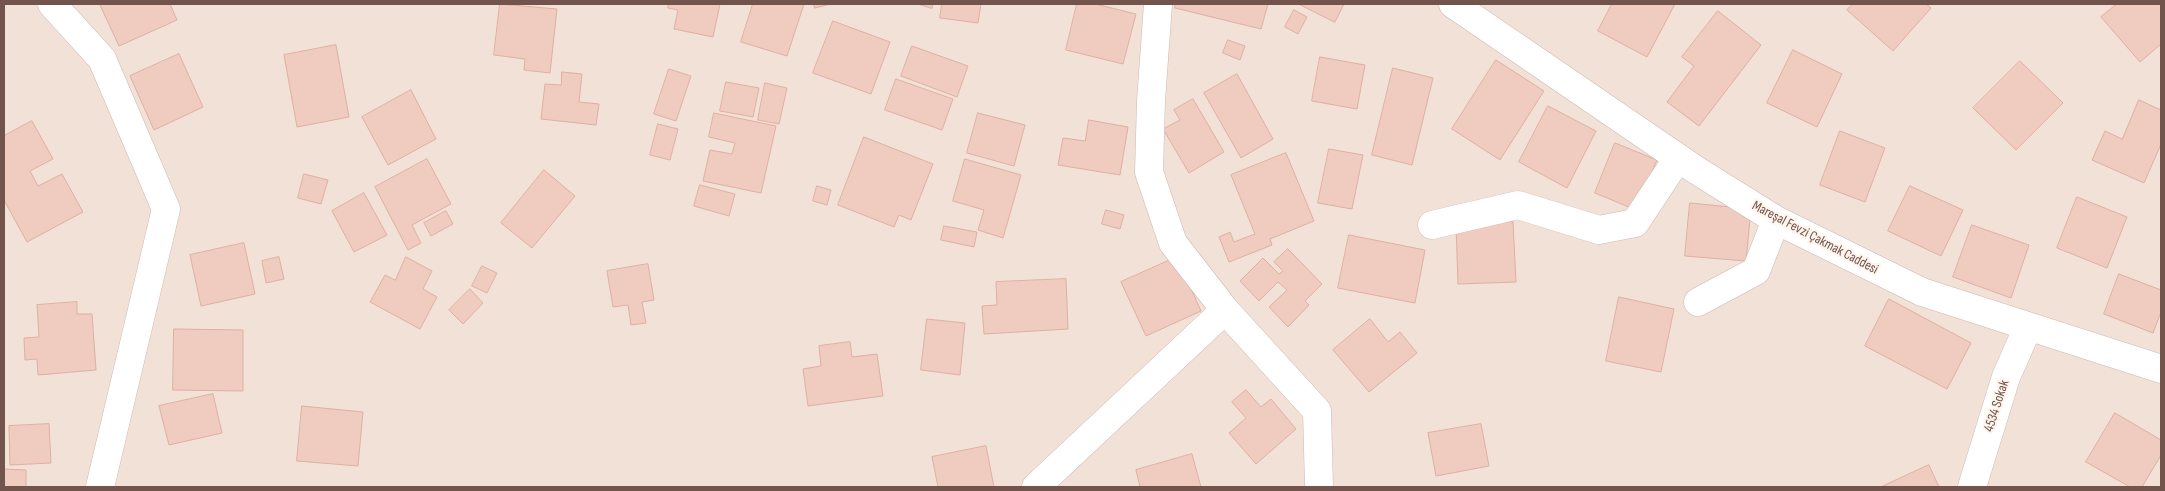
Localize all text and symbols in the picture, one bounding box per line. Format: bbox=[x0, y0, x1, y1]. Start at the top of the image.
street label: Mareşal Fevzi Çakmak Caddesi bbox=[1749, 198, 1881, 278]
street label: 4534 Sokak bbox=[1981, 378, 2013, 434]

